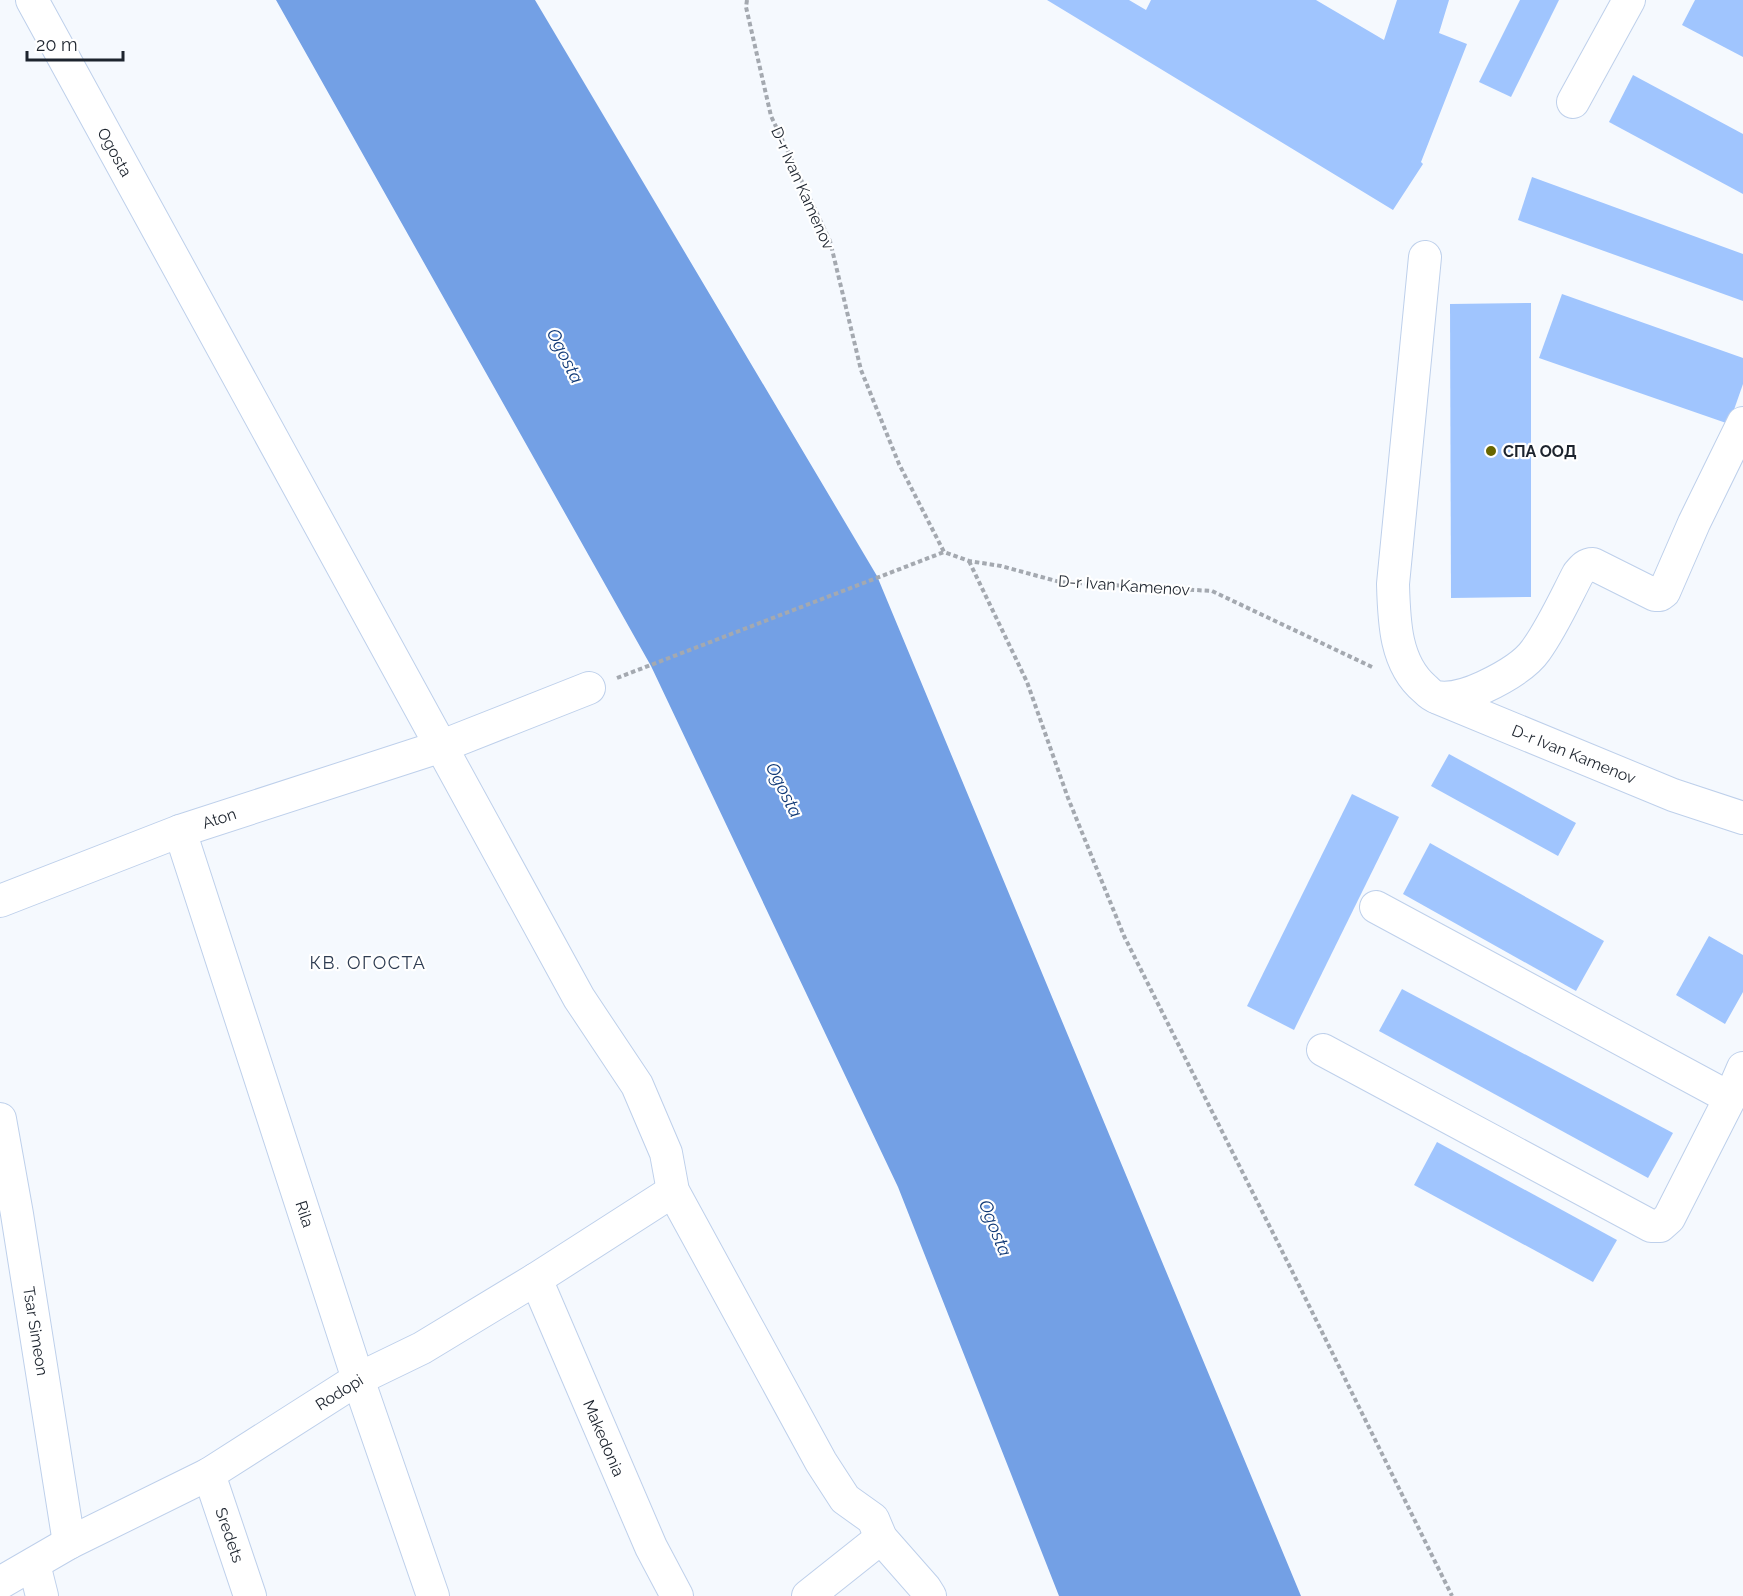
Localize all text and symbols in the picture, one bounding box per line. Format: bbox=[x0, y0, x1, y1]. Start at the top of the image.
scale bar bbox=[27, 24, 123, 62]
text: 20 m bbox=[36, 34, 78, 55]
street label: Ogosta bbox=[93, 124, 136, 180]
street label: D-r Ivan Kamenov bbox=[767, 124, 838, 253]
water label: Ogosta bbox=[543, 325, 588, 387]
place label: СПА ООД bbox=[1503, 442, 1577, 461]
marker: СПА ООД bbox=[1484, 444, 1498, 458]
street label: D-r Ivan Kamenov bbox=[1057, 571, 1191, 600]
street label: D-r Ivan Kamenov bbox=[1509, 721, 1639, 788]
water label: Ogosta bbox=[762, 759, 807, 821]
street label: Aton bbox=[200, 804, 239, 833]
district label: КВ. ОГОСТА bbox=[310, 952, 426, 973]
water label: Ogosta bbox=[975, 1197, 1016, 1259]
street label: Rila bbox=[291, 1198, 318, 1230]
street label: Tsar Simeon bbox=[19, 1285, 52, 1377]
street label: Rodopi bbox=[312, 1370, 367, 1414]
street label: Makedonia bbox=[579, 1397, 628, 1479]
street label: Sredets bbox=[211, 1505, 248, 1565]

